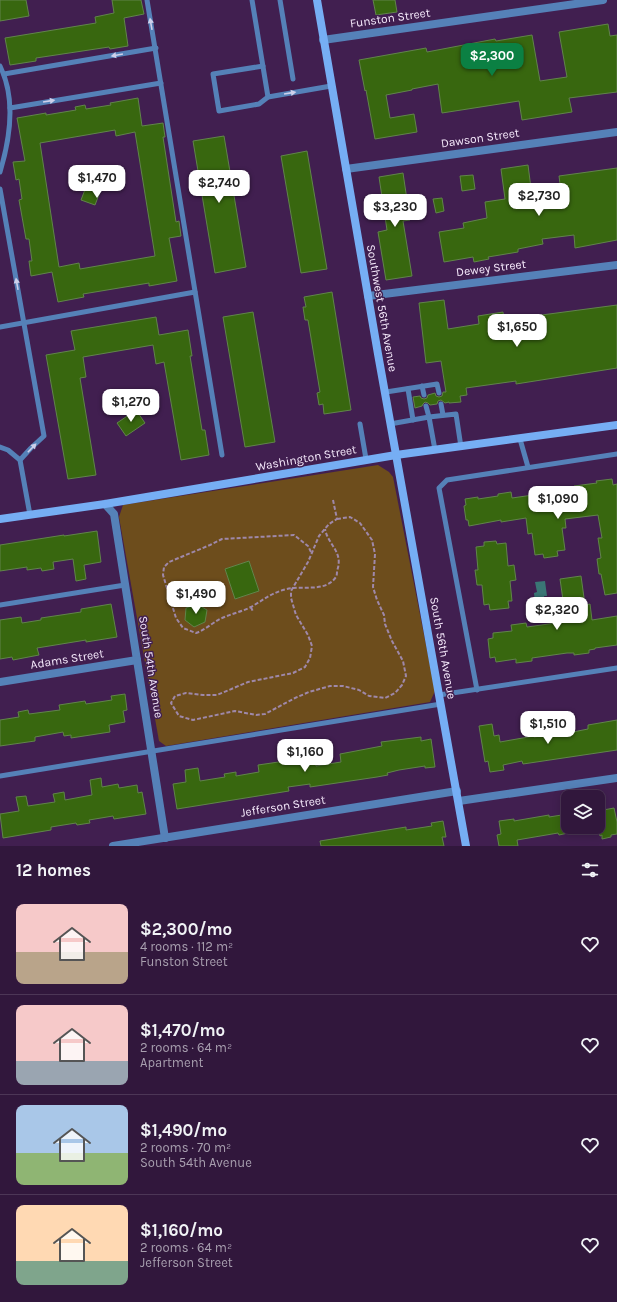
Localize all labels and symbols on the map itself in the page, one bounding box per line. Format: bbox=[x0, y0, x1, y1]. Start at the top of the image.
street label: Funston Street bbox=[349, 5, 432, 31]
one-way arrow bbox=[148, 18, 154, 30]
pin: $2,300 bbox=[459, 43, 525, 77]
one-way arrow bbox=[111, 52, 123, 58]
one-way arrow bbox=[284, 90, 296, 96]
one-way arrow bbox=[43, 98, 55, 104]
street label: Dawson Street bbox=[440, 125, 521, 150]
pin: $1,470 bbox=[64, 165, 130, 199]
pin: $2,740 bbox=[186, 170, 252, 204]
pin: $2,730 bbox=[506, 183, 572, 217]
pin: $3,230 bbox=[362, 194, 428, 228]
street label: Southwest 56th Avenue bbox=[364, 243, 400, 373]
street label: Dewey Street bbox=[455, 257, 527, 279]
one-way arrow bbox=[14, 278, 20, 290]
pin: $1,650 bbox=[484, 314, 550, 348]
pin: $1,270 bbox=[98, 389, 164, 423]
street label: Washington Street bbox=[254, 442, 358, 474]
one-way arrow bbox=[27, 443, 36, 453]
pin: $1,090 bbox=[525, 486, 591, 520]
pin: $1,490 bbox=[163, 581, 229, 615]
street label: South 56th Avenue bbox=[427, 596, 459, 700]
pin: $2,320 bbox=[524, 597, 590, 631]
street label: South 54th Avenue bbox=[136, 615, 166, 719]
street label: Adams Street bbox=[29, 646, 105, 672]
pin: $1,510 bbox=[515, 711, 581, 745]
pin: $1,160 bbox=[272, 739, 338, 773]
street label: Jefferson Street bbox=[240, 792, 327, 820]

